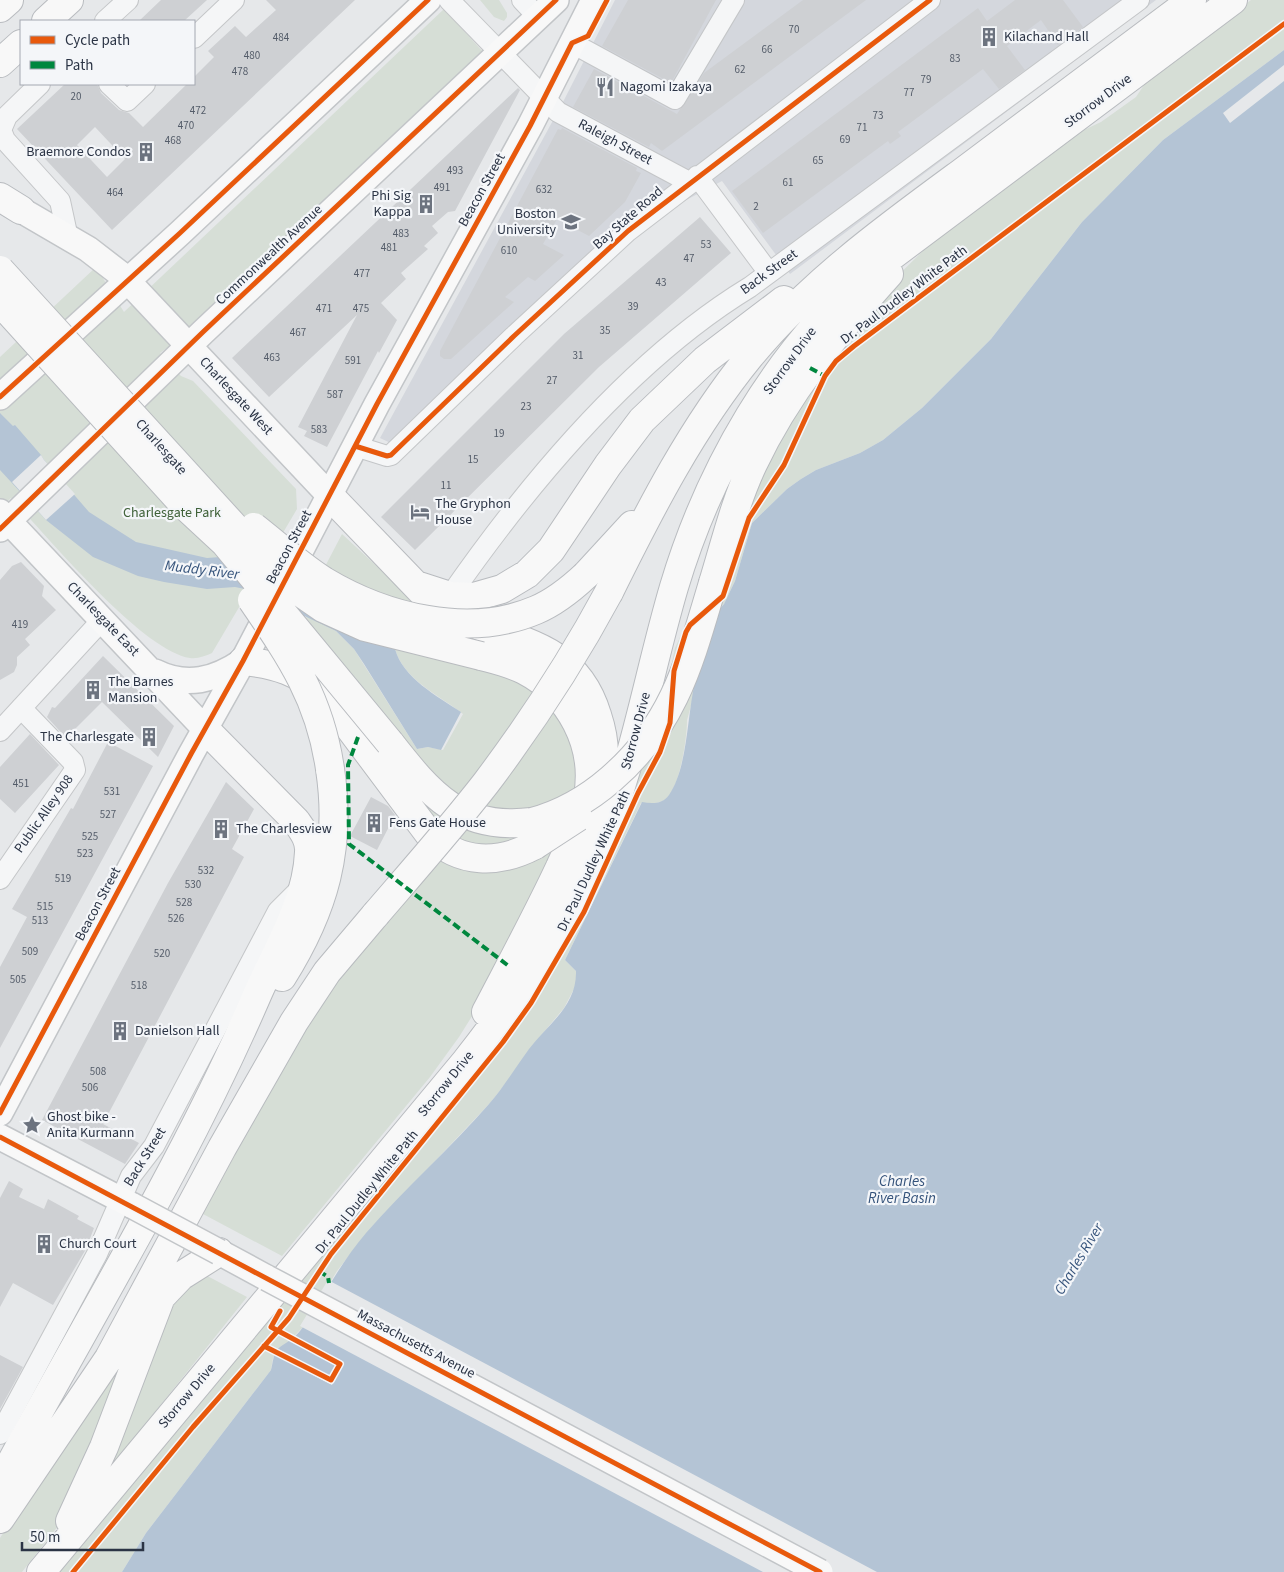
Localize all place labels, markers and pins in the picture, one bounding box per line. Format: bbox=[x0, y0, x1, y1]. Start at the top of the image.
building icon: Kilachand Hall bbox=[978, 26, 1000, 48]
place label: Kilachand Hall bbox=[1004, 27, 1089, 47]
restaurant icon: Nagomi Izakaya bbox=[594, 76, 616, 98]
place label: Nagomi Izakaya bbox=[620, 77, 712, 97]
building icon: Braemore Condos bbox=[135, 141, 157, 163]
place label: Braemore Condos bbox=[26, 142, 131, 162]
place label: Phi Sig Kappa bbox=[371, 186, 411, 222]
building icon: Phi Sig Kappa bbox=[415, 193, 437, 215]
place label: Boston University bbox=[497, 204, 556, 240]
school or university icon: Boston University bbox=[560, 211, 582, 233]
place label: The Gryphon House bbox=[435, 494, 511, 530]
hotel icon: The Gryphon House bbox=[409, 501, 431, 523]
place label: The Barnes Mansion bbox=[108, 672, 174, 708]
building icon: The Barnes Mansion bbox=[82, 679, 104, 701]
building icon: The Charlesgate bbox=[138, 726, 160, 748]
place label: The Charlesgate bbox=[40, 727, 134, 747]
building icon: Fens Gate House bbox=[363, 812, 385, 834]
place label: Fens Gate House bbox=[389, 813, 486, 833]
building icon: The Charlesview bbox=[210, 818, 232, 840]
place label: The Charlesview bbox=[236, 819, 332, 839]
building icon: Danielson Hall bbox=[109, 1020, 131, 1042]
place label: Danielson Hall bbox=[135, 1021, 220, 1041]
place label: Ghost bike - Anita Kurmann bbox=[47, 1107, 134, 1143]
place icon: Ghost bike - Anita Kurmann bbox=[21, 1114, 43, 1136]
building icon: Church Court bbox=[33, 1233, 55, 1255]
place label: Church Court bbox=[59, 1234, 137, 1254]

